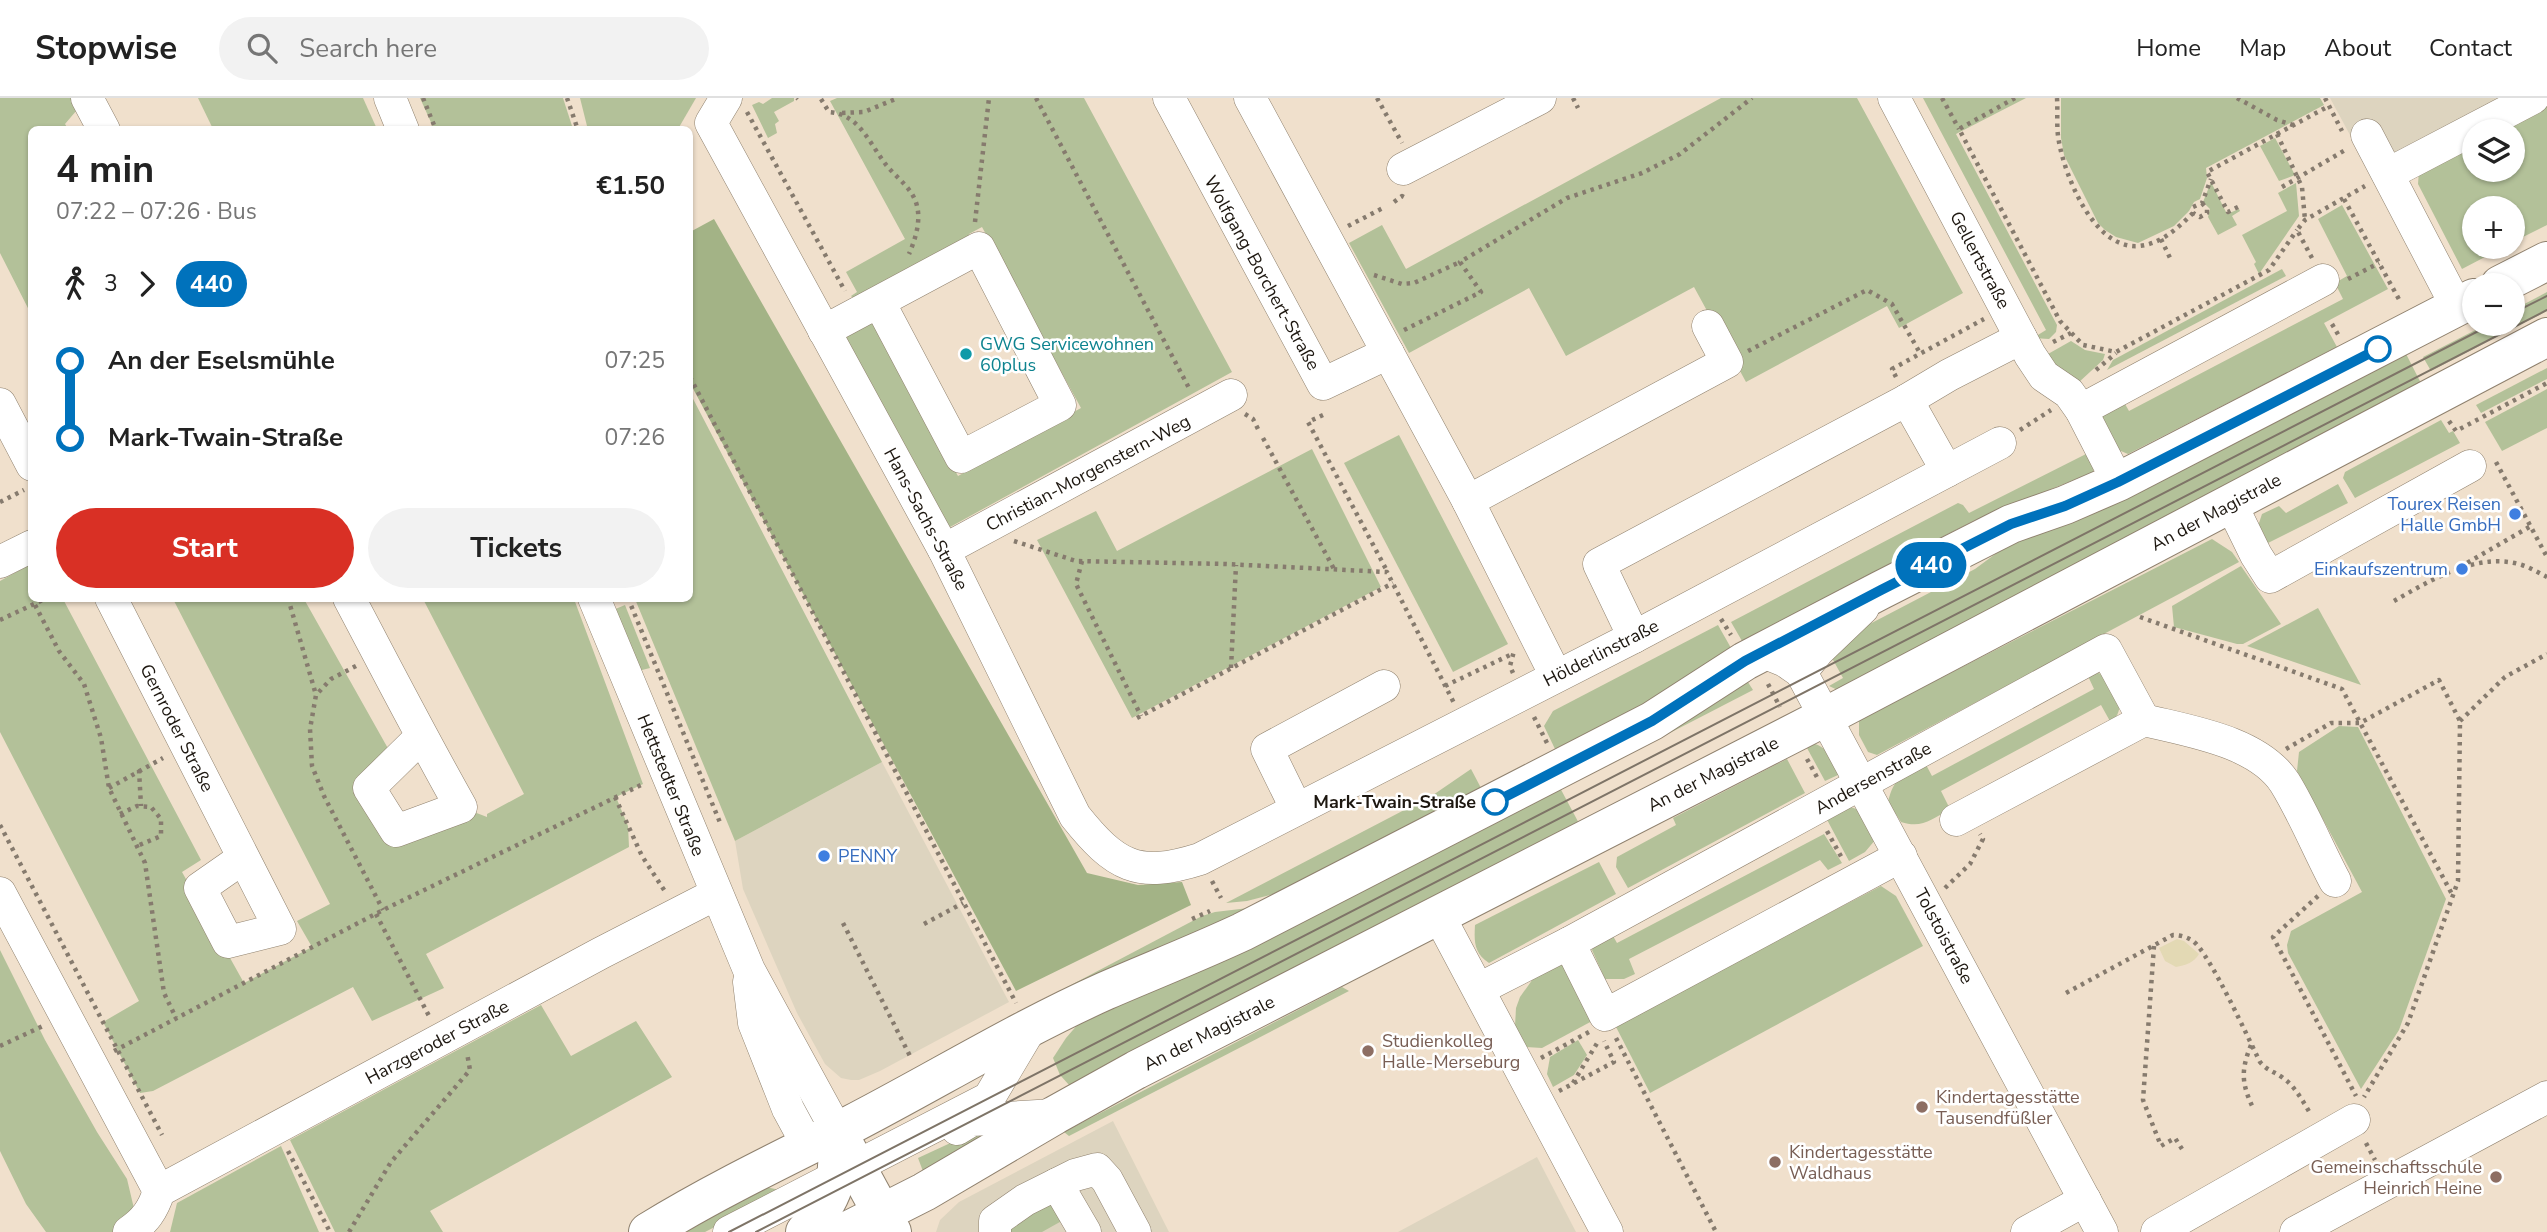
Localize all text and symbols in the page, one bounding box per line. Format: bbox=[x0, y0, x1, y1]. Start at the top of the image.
search box bbox=[219, 17, 709, 80]
text: Stopwise bbox=[35, 26, 177, 71]
icon: search bbox=[243, 29, 281, 67]
text: Search here bbox=[299, 31, 437, 66]
text: Home bbox=[2136, 32, 2201, 64]
text: Map bbox=[2239, 32, 2286, 64]
text: About bbox=[2324, 32, 2391, 64]
text: Contact bbox=[2429, 32, 2512, 64]
map controls bbox=[2462, 119, 2525, 336]
button: layers bbox=[2462, 119, 2525, 182]
text: 4 min bbox=[56, 144, 154, 195]
text: €1.50 bbox=[596, 168, 665, 203]
street label: Wolfgang-Borchert-Straße bbox=[1198, 171, 1326, 375]
text: 07:22 – 07:26 · Bus bbox=[56, 196, 257, 227]
button: + bbox=[2462, 196, 2525, 259]
street label: Gellertstraße bbox=[1944, 207, 2016, 313]
icon: walk bbox=[56, 265, 94, 303]
icon: forward bbox=[128, 265, 166, 303]
text: 3 bbox=[104, 268, 118, 299]
text: 440 bbox=[190, 268, 233, 300]
button: − bbox=[2462, 273, 2525, 336]
place label: GWG Servicewohnen 60plus bbox=[980, 332, 1154, 377]
unlabelled marker bbox=[2365, 336, 2391, 362]
text: An der Eselsmühle bbox=[108, 343, 335, 378]
text: 07:25 bbox=[605, 345, 665, 376]
marker: GWG Servicewohnen 60plus bbox=[958, 346, 974, 362]
street label: Christian-Morgenstern-Weg bbox=[982, 409, 1194, 537]
text: Mark-Twain-Straße bbox=[108, 420, 343, 455]
text: 07:26 bbox=[605, 422, 665, 453]
street label: Hans-Sachs-Straße bbox=[878, 443, 974, 595]
street label: An der Magistrale bbox=[2147, 468, 2285, 556]
place label: Tourex Reisen Halle GmbH bbox=[2387, 492, 2501, 537]
marker: Tourex Reisen Halle GmbH bbox=[2507, 506, 2523, 522]
button: Start bbox=[56, 508, 354, 588]
button: Tickets bbox=[368, 508, 665, 588]
line badge: 440 bbox=[1891, 542, 1971, 588]
text: 440 bbox=[1909, 549, 1953, 581]
place label: Einkaufszentrum bbox=[2314, 557, 2448, 581]
marker: Einkaufszentrum bbox=[2454, 561, 2470, 577]
street label: Hölderlinstraße bbox=[1539, 614, 1663, 692]
street label: Gernroder Straße bbox=[134, 660, 220, 796]
street label: Hettstedter Straße bbox=[632, 710, 710, 860]
street label: An der Magistrale bbox=[1643, 731, 1783, 817]
street label: Andersenstraße bbox=[1810, 736, 1936, 820]
marker: Mark-Twain-Straße bbox=[1482, 789, 1508, 815]
place label: Mark-Twain-Straße bbox=[1313, 790, 1476, 814]
place label: PENNY bbox=[838, 844, 898, 868]
marker: PENNY bbox=[816, 848, 832, 864]
street label: Tolstoistraße bbox=[1909, 884, 1979, 988]
street label: An der Magistrale bbox=[1139, 990, 1279, 1076]
street label: Harzgeroder Straße bbox=[361, 994, 513, 1090]
place label: Studienkolleg Halle-Merseburg bbox=[1382, 1029, 1520, 1074]
marker: Studienkolleg Halle-Merseburg bbox=[1360, 1043, 1376, 1059]
place label: Kindertagesstätte Tausendfüßler bbox=[1936, 1085, 2080, 1130]
marker: Kindertagesstätte Tausendfüßler bbox=[1914, 1099, 1930, 1115]
place label: Kindertagesstätte Waldhaus bbox=[1789, 1140, 1933, 1185]
marker: Kindertagesstätte Waldhaus bbox=[1767, 1154, 1783, 1170]
place label: Gemeinschaftsschule Heinrich Heine bbox=[2311, 1155, 2482, 1200]
marker: Gemeinschaftsschule Heinrich Heine bbox=[2488, 1169, 2504, 1185]

